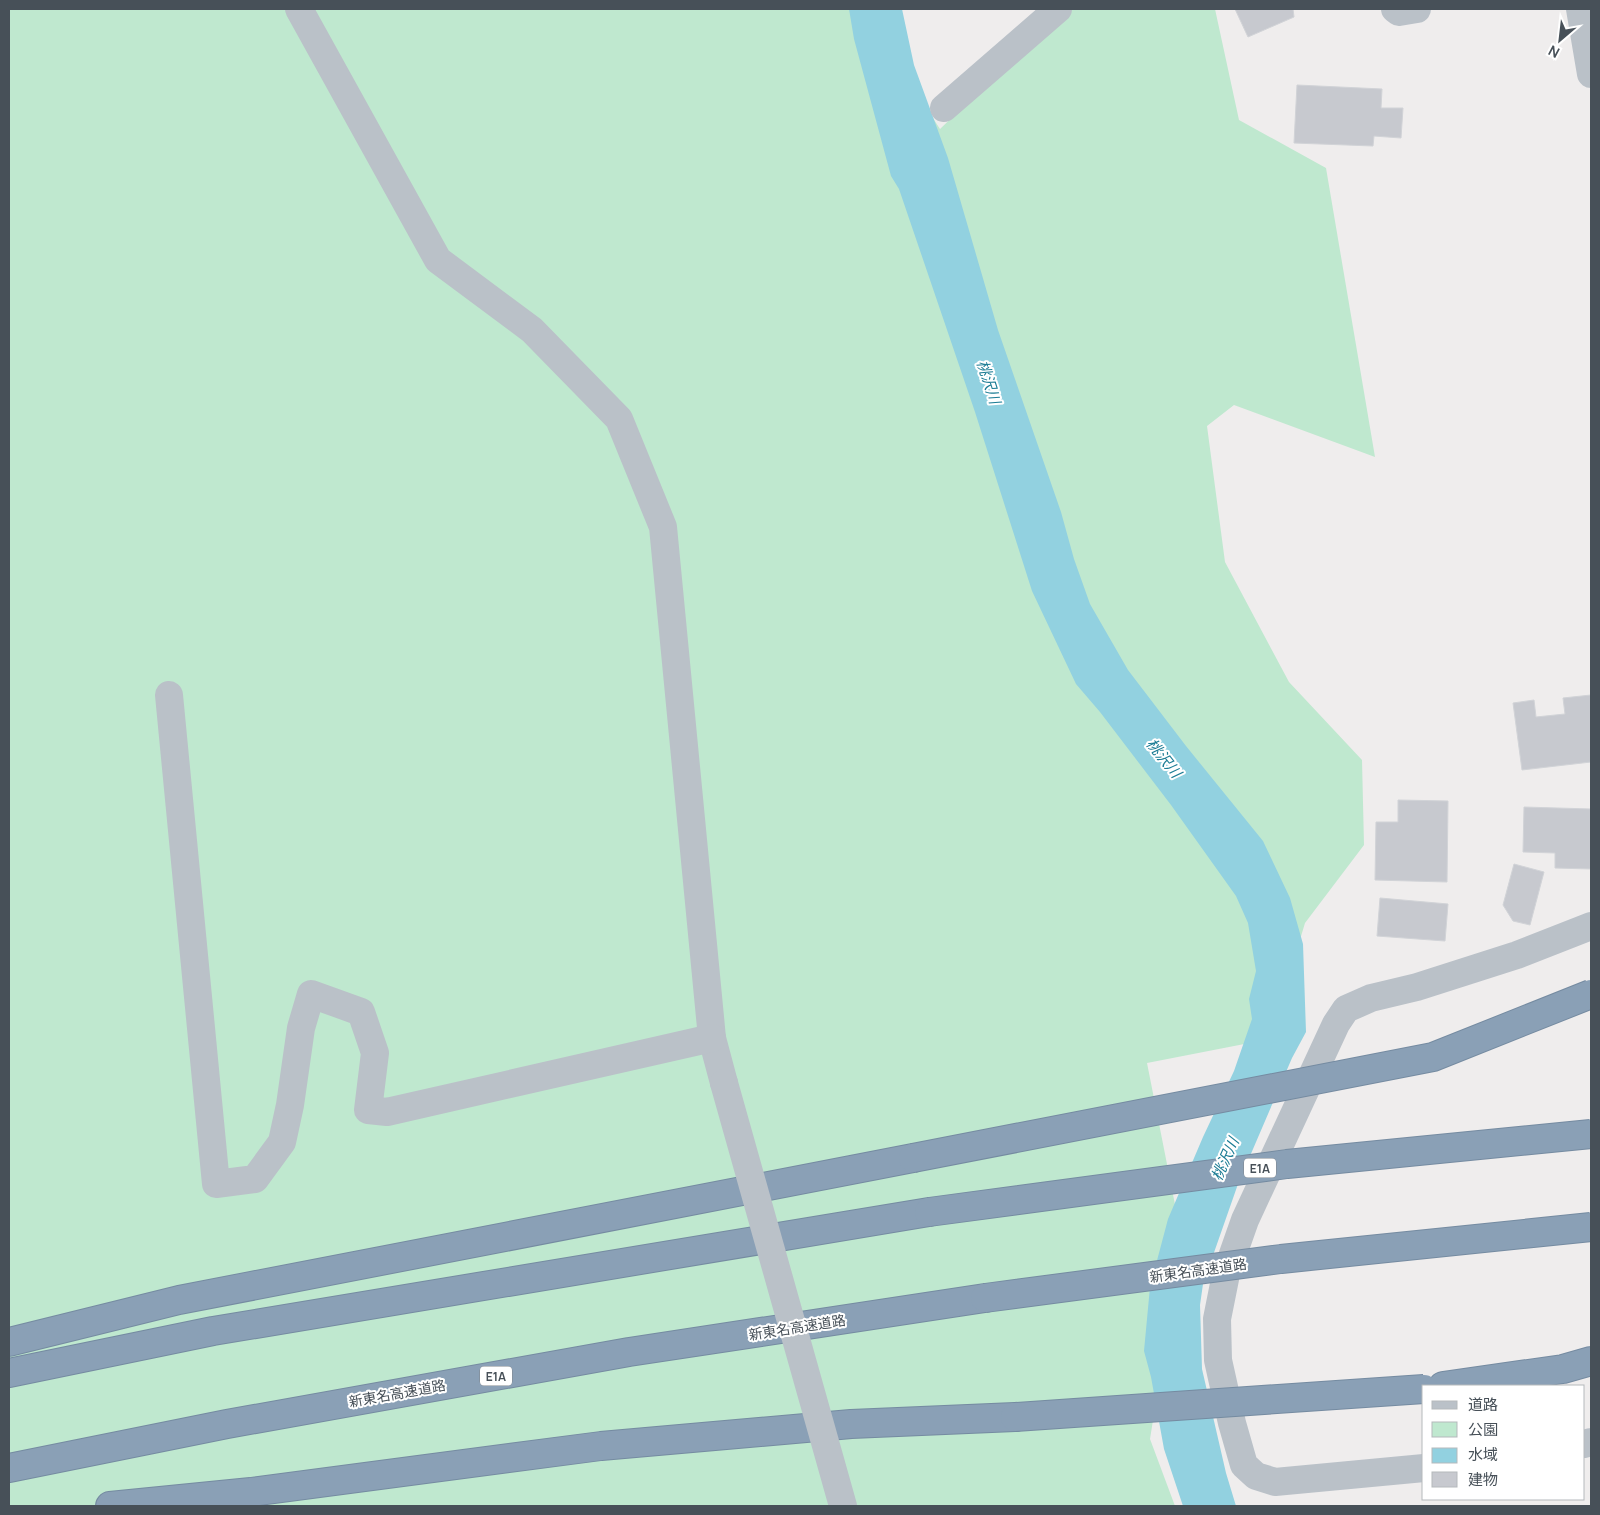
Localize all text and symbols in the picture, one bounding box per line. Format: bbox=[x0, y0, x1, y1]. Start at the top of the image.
north arrow bbox=[1535, 15, 1585, 65]
text: N bbox=[1545, 41, 1563, 63]
water label: 桃沢川 bbox=[972, 357, 1007, 409]
water label: 桃沢川 bbox=[1142, 734, 1188, 784]
water label: 桃沢川 bbox=[1206, 1132, 1245, 1184]
road number: E1A bbox=[1244, 1158, 1276, 1178]
street label: 新東名高速道路 bbox=[1148, 1254, 1248, 1286]
street label: 新東名高速道路 bbox=[747, 1310, 847, 1344]
road number: E1A bbox=[480, 1366, 512, 1385]
street label: 新東名高速道路 bbox=[347, 1375, 447, 1411]
legend bbox=[1422, 1385, 1585, 1500]
text: 道路 bbox=[1468, 1394, 1498, 1415]
text: 公園 bbox=[1468, 1419, 1498, 1440]
text: 水域 bbox=[1468, 1444, 1498, 1465]
text: 建物 bbox=[1468, 1469, 1498, 1490]

